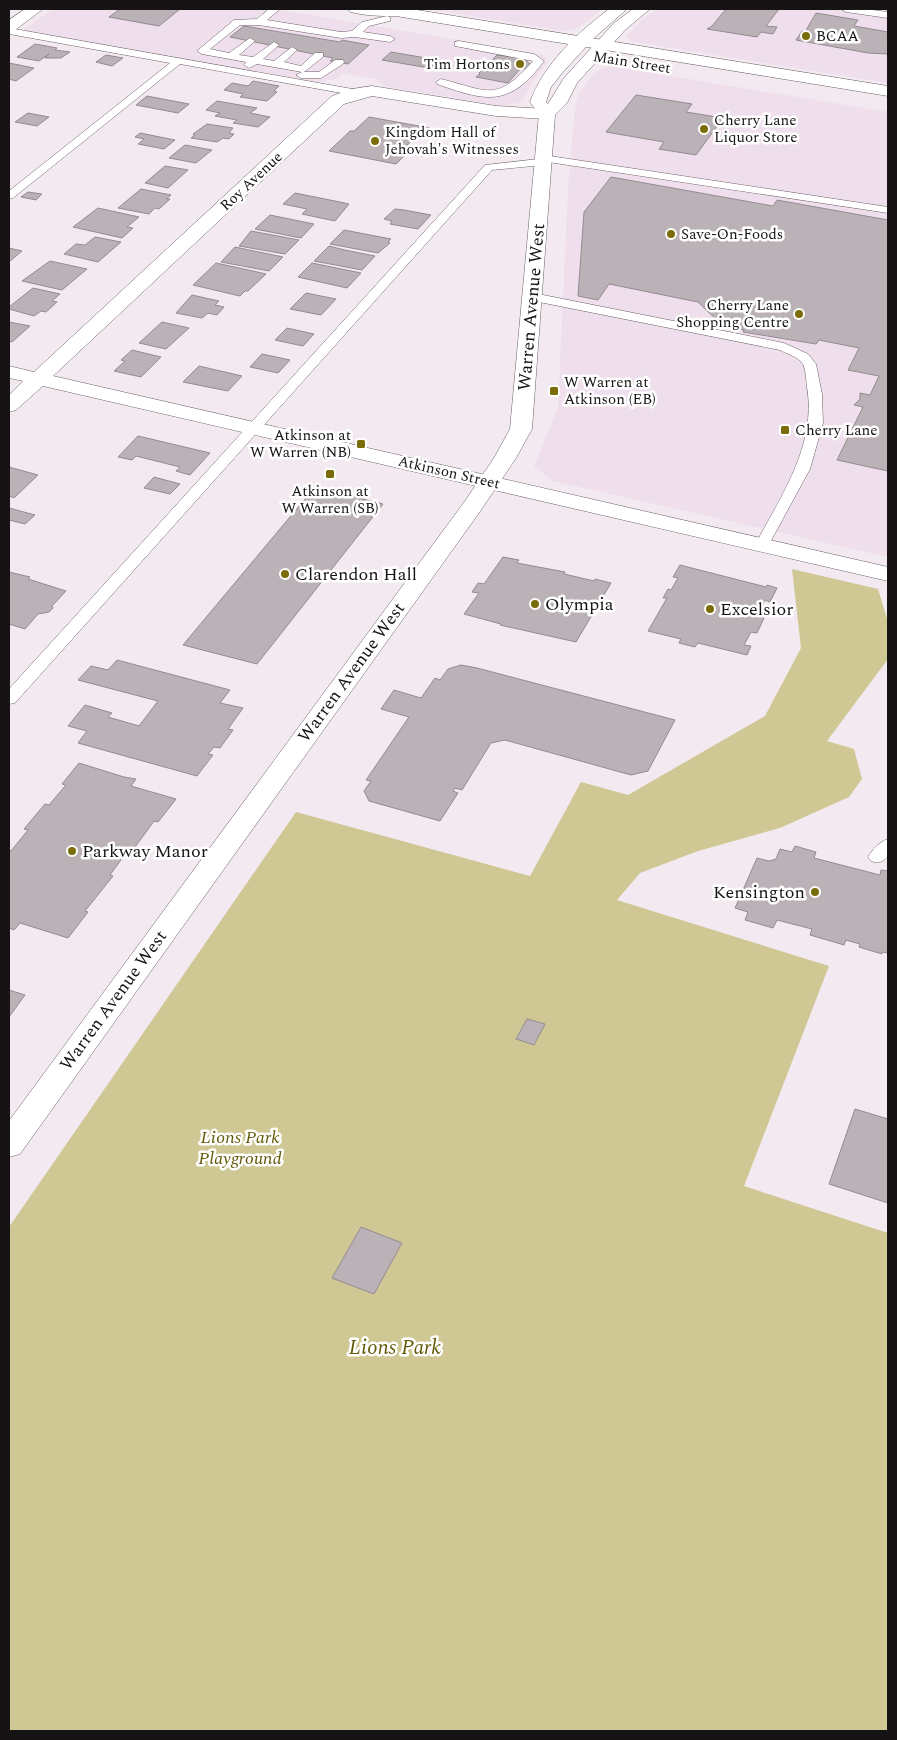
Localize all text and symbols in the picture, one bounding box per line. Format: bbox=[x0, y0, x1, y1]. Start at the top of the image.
place label: BCAA bbox=[816, 25, 859, 48]
marker: BCAA bbox=[800, 30, 812, 42]
street label: Main Street bbox=[591, 45, 672, 80]
place label: Tim Hortons bbox=[424, 53, 510, 76]
marker: Tim Hortons bbox=[514, 58, 526, 70]
place label: Cherry Lane Liquor Store bbox=[714, 109, 798, 149]
place label: Kingdom Hall of Jehovah's Witnesses bbox=[385, 121, 519, 161]
marker: Cherry Lane Liquor Store bbox=[698, 123, 710, 135]
marker: Kingdom Hall of Jehovah's Witnesses bbox=[369, 135, 381, 147]
street label: Roy Avenue bbox=[215, 146, 288, 217]
street label: Warren Avenue West bbox=[511, 222, 552, 392]
place label: Save-On-Foods bbox=[681, 223, 783, 246]
marker: Save-On-Foods bbox=[665, 228, 677, 240]
place label: Cherry Lane Shopping Centre bbox=[676, 294, 789, 334]
marker: Cherry Lane Shopping Centre bbox=[793, 308, 805, 320]
place label: W Warren at Atkinson (EB) bbox=[564, 371, 656, 411]
marker: W Warren at Atkinson (EB) bbox=[548, 385, 560, 397]
place label: Cherry Lane bbox=[795, 419, 878, 442]
place label: Atkinson at W Warren (NB) bbox=[250, 424, 351, 464]
marker: Cherry Lane bbox=[779, 424, 791, 436]
marker: Atkinson at W Warren (NB) bbox=[355, 438, 367, 450]
street label: Atkinson Street bbox=[396, 450, 502, 495]
marker: Atkinson at W Warren (SB) bbox=[324, 468, 336, 480]
place label: Atkinson at W Warren (SB) bbox=[281, 480, 379, 520]
place label: Clarendon Hall bbox=[295, 561, 417, 588]
marker: Clarendon Hall bbox=[279, 568, 291, 580]
place label: Olympia bbox=[545, 591, 614, 618]
street label: Warren Avenue West bbox=[291, 596, 412, 748]
place label: Excelsior bbox=[720, 596, 793, 623]
marker: Olympia bbox=[529, 598, 541, 610]
marker: Excelsior bbox=[704, 603, 716, 615]
place label: Parkway Manor bbox=[82, 838, 208, 865]
marker: Parkway Manor bbox=[66, 845, 78, 857]
place label: Kensington bbox=[713, 879, 805, 906]
marker: Kensington bbox=[809, 886, 821, 898]
street label: Warren Avenue West bbox=[53, 924, 174, 1076]
park label: Lions Park Playground bbox=[198, 1124, 282, 1172]
park label: Lions Park bbox=[349, 1332, 441, 1364]

